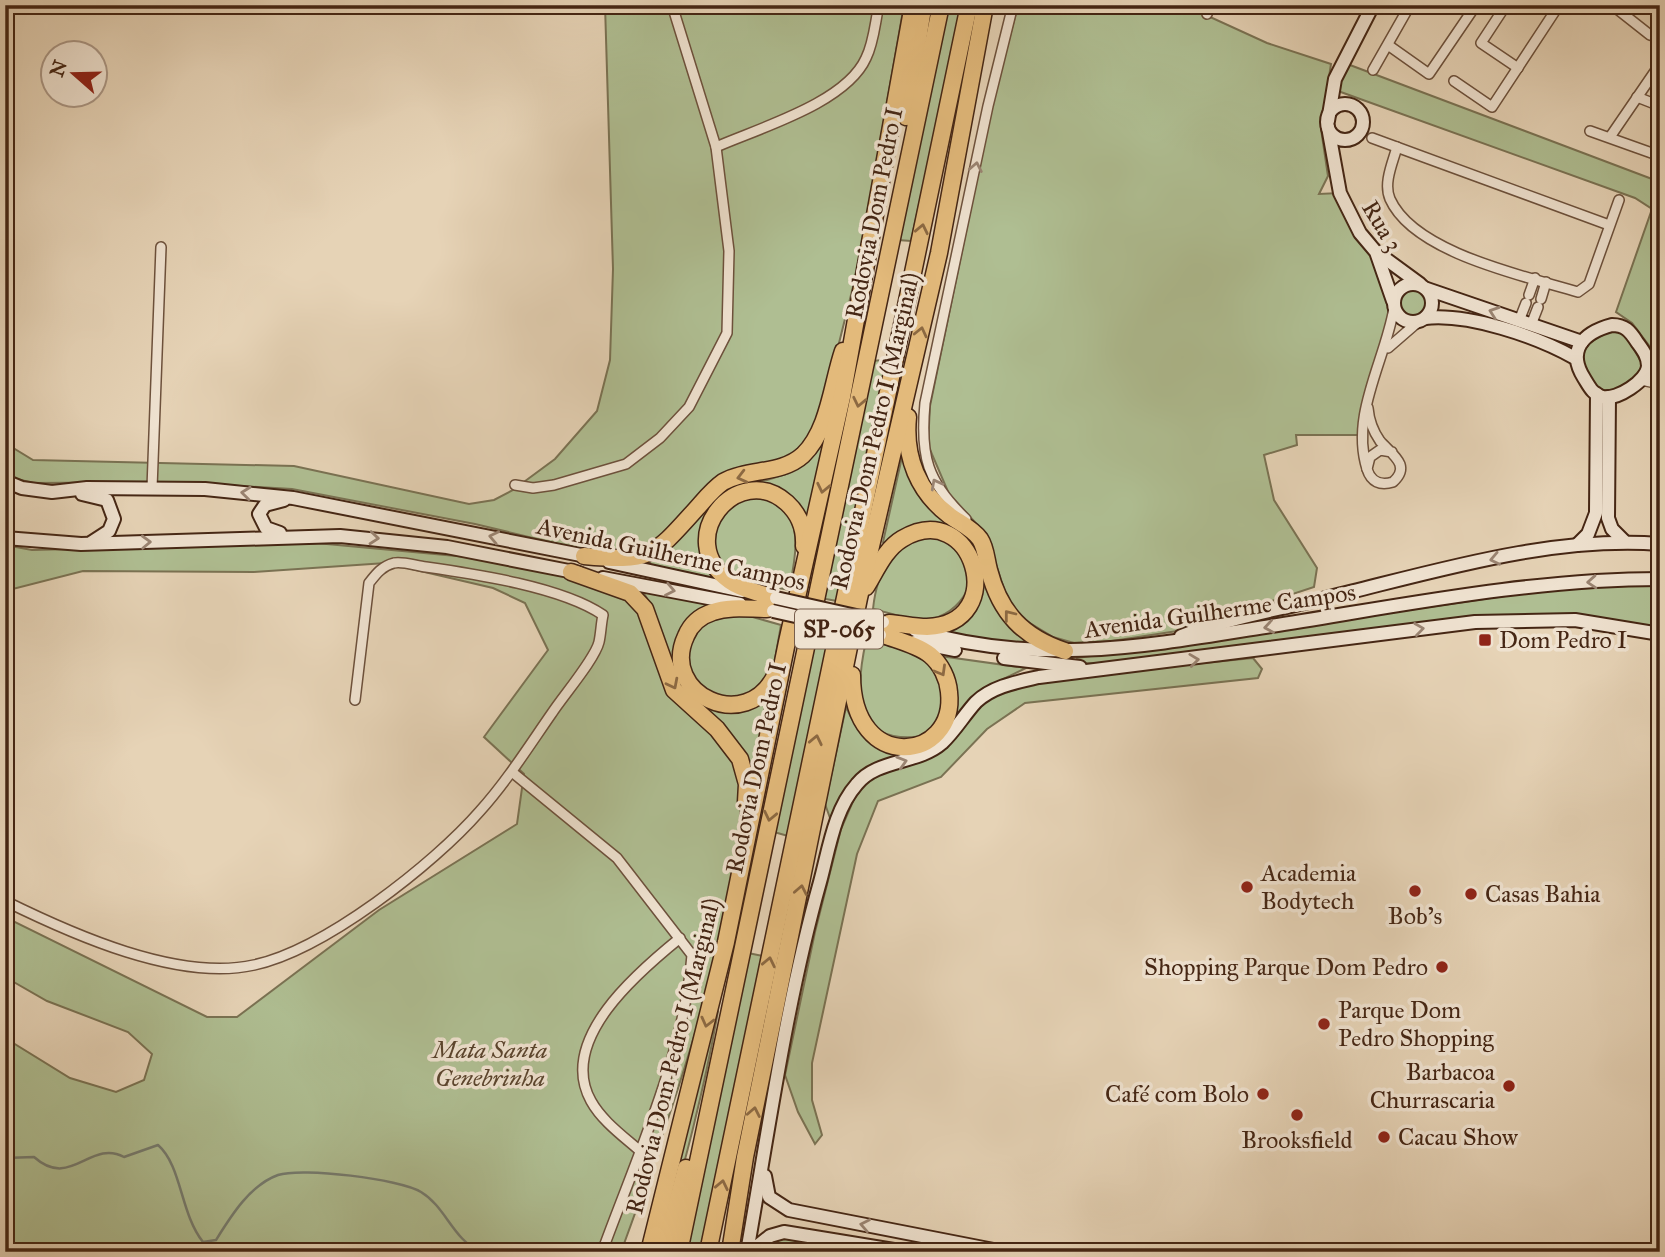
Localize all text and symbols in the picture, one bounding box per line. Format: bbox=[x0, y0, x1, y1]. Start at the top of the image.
north arrow bbox=[38, 38, 108, 108]
text: N bbox=[45, 57, 72, 80]
street label: Rodovia Dom Pedro I bbox=[839, 105, 909, 321]
one-way arrow bbox=[968, 161, 983, 173]
street label: Rua 3 bbox=[1355, 195, 1409, 257]
one-way arrow bbox=[914, 223, 929, 235]
street label: Rodovia Dom Pedro I (Marginal) bbox=[824, 269, 926, 593]
one-way arrow bbox=[1488, 306, 1501, 320]
one-way arrow bbox=[913, 326, 927, 338]
one-way arrow bbox=[852, 396, 867, 408]
one-way arrow bbox=[736, 469, 748, 483]
one-way arrow bbox=[931, 479, 945, 492]
one-way arrow bbox=[816, 482, 831, 494]
one-way arrow bbox=[240, 485, 252, 500]
street label: Avenida Guilherme Campos bbox=[533, 511, 808, 597]
one-way arrow bbox=[368, 530, 379, 545]
one-way arrow bbox=[488, 530, 500, 545]
one-way arrow bbox=[141, 534, 152, 549]
one-way arrow bbox=[1489, 551, 1501, 566]
one-way arrow bbox=[1586, 574, 1597, 589]
street label: Avenida Guilherme Campos bbox=[1081, 577, 1358, 645]
one-way arrow bbox=[664, 582, 676, 597]
road number: SP-065 bbox=[795, 610, 883, 649]
one-way arrow bbox=[1005, 611, 1018, 623]
one-way arrow bbox=[1263, 619, 1275, 634]
one-way arrow bbox=[1414, 622, 1425, 637]
place label: Dom Pedro I bbox=[1499, 625, 1627, 655]
marker: Dom Pedro I bbox=[1477, 632, 1493, 648]
one-way arrow bbox=[1188, 652, 1200, 667]
street label: Rodovia Dom Pedro I bbox=[719, 660, 793, 876]
one-way arrow bbox=[933, 664, 946, 677]
one-way arrow bbox=[664, 677, 678, 690]
one-way arrow bbox=[807, 734, 822, 746]
one-way arrow bbox=[895, 755, 907, 770]
one-way arrow bbox=[763, 810, 778, 822]
place label: Academia Bodytech bbox=[1260, 858, 1357, 916]
marker: Academia Bodytech bbox=[1239, 879, 1255, 895]
place label: Casas Bahia bbox=[1485, 879, 1601, 909]
marker: Bob's bbox=[1407, 883, 1423, 899]
one-way arrow bbox=[793, 884, 808, 896]
marker: Casas Bahia bbox=[1463, 886, 1479, 902]
street label: Rodovia Dom Pedro I (Marginal) bbox=[619, 895, 727, 1217]
place label: Bob's bbox=[1388, 901, 1442, 931]
place label: Shopping Parque Dom Pedro bbox=[1144, 952, 1428, 982]
one-way arrow bbox=[760, 956, 775, 968]
marker: Shopping Parque Dom Pedro bbox=[1434, 959, 1450, 975]
place label: Parque Dom Pedro Shopping bbox=[1338, 995, 1494, 1053]
one-way arrow bbox=[701, 1015, 715, 1027]
marker: Parque Dom Pedro Shopping bbox=[1316, 1016, 1332, 1032]
park label: Mata Santa Genebrinha bbox=[431, 1035, 547, 1093]
place label: Barbacoa Churrascaria bbox=[1370, 1057, 1496, 1115]
marker: Barbacoa Churrascaria bbox=[1501, 1078, 1517, 1094]
place label: Café com Bolo bbox=[1105, 1079, 1249, 1109]
marker: Café com Bolo bbox=[1255, 1086, 1271, 1102]
one-way arrow bbox=[746, 1106, 761, 1118]
marker: Brooksfield bbox=[1289, 1107, 1305, 1123]
place label: Cacau Show bbox=[1398, 1122, 1519, 1152]
place label: Brooksfield bbox=[1241, 1125, 1353, 1155]
marker: Cacau Show bbox=[1376, 1129, 1392, 1145]
one-way arrow bbox=[713, 1179, 728, 1191]
one-way arrow bbox=[859, 1218, 871, 1233]

